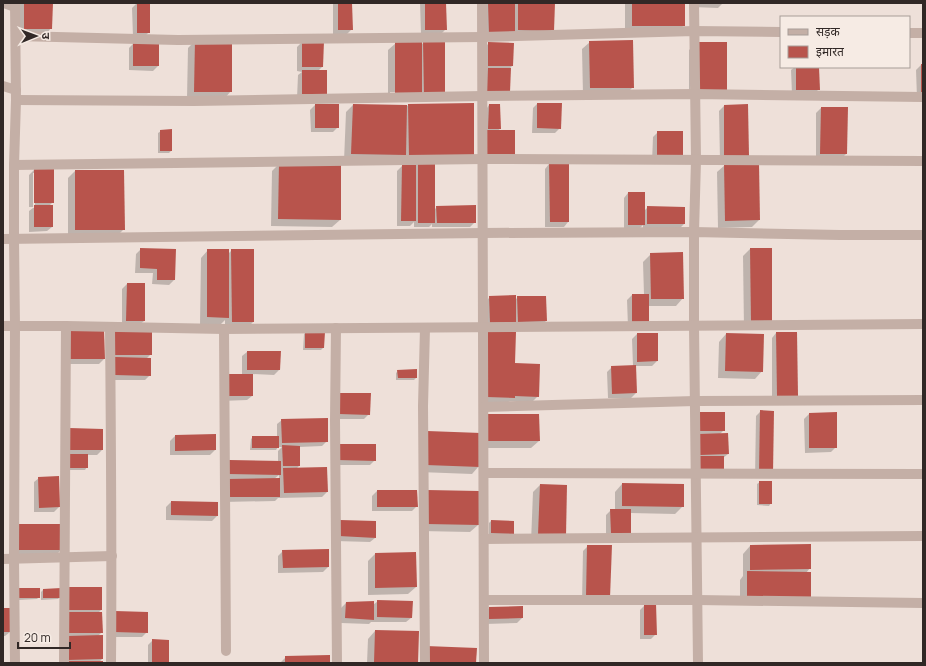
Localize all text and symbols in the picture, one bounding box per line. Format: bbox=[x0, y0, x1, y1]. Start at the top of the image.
north arrow bbox=[16, 16, 56, 56]
legend bbox=[780, 16, 910, 68]
text: सड़क bbox=[816, 23, 841, 40]
text: उ bbox=[39, 32, 54, 40]
text: इमारत bbox=[816, 43, 845, 60]
scale bar bbox=[18, 624, 70, 650]
text: 20 m bbox=[24, 629, 51, 646]

